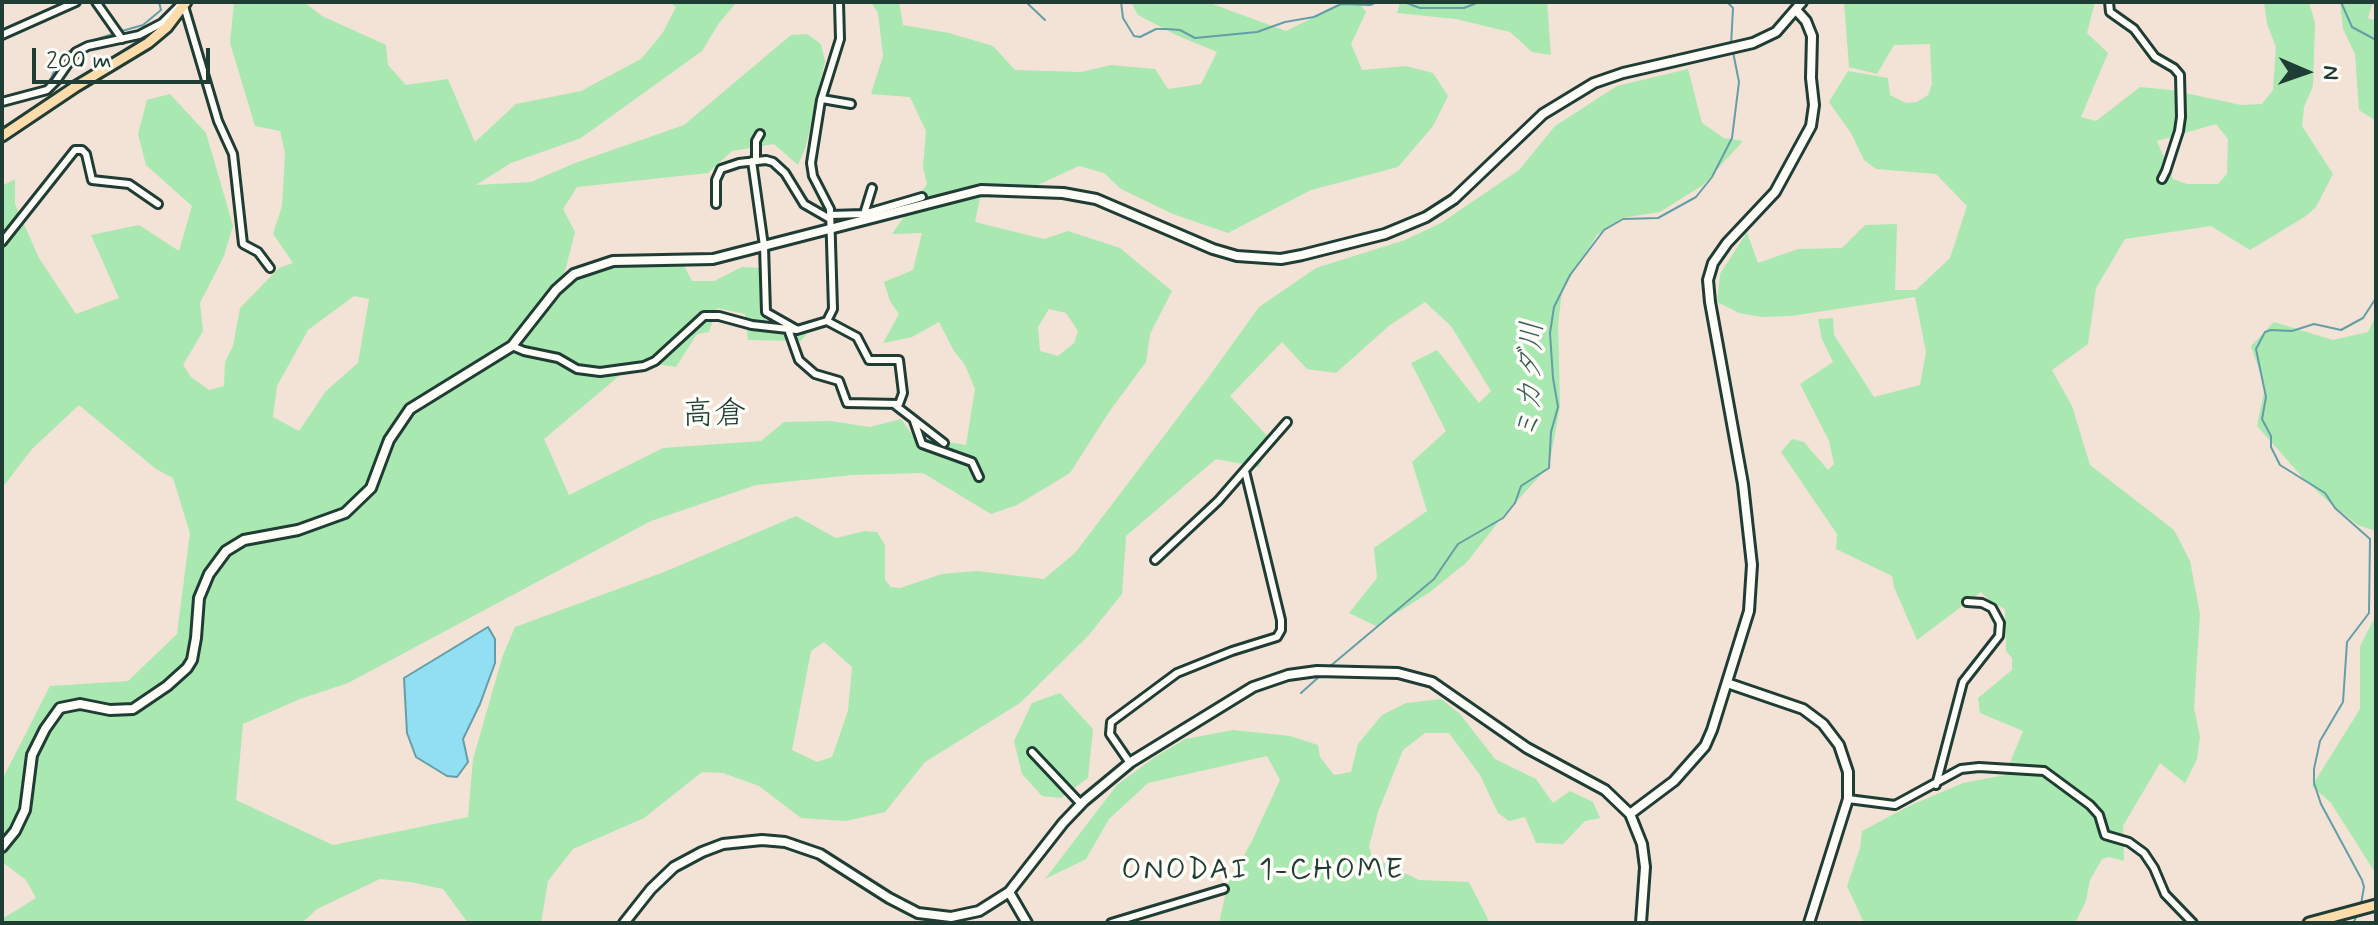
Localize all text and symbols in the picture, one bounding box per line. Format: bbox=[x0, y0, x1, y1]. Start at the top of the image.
scale bar bbox=[36, 32, 214, 82]
north arrow bbox=[2266, 32, 2346, 112]
text: 200 m bbox=[46, 46, 112, 77]
text: N bbox=[2316, 65, 2344, 81]
water label: ミカダ川 bbox=[1513, 320, 1553, 442]
district label: 高倉 bbox=[682, 397, 746, 435]
district label: ONODAI 1-CHOME bbox=[1123, 854, 1403, 890]

